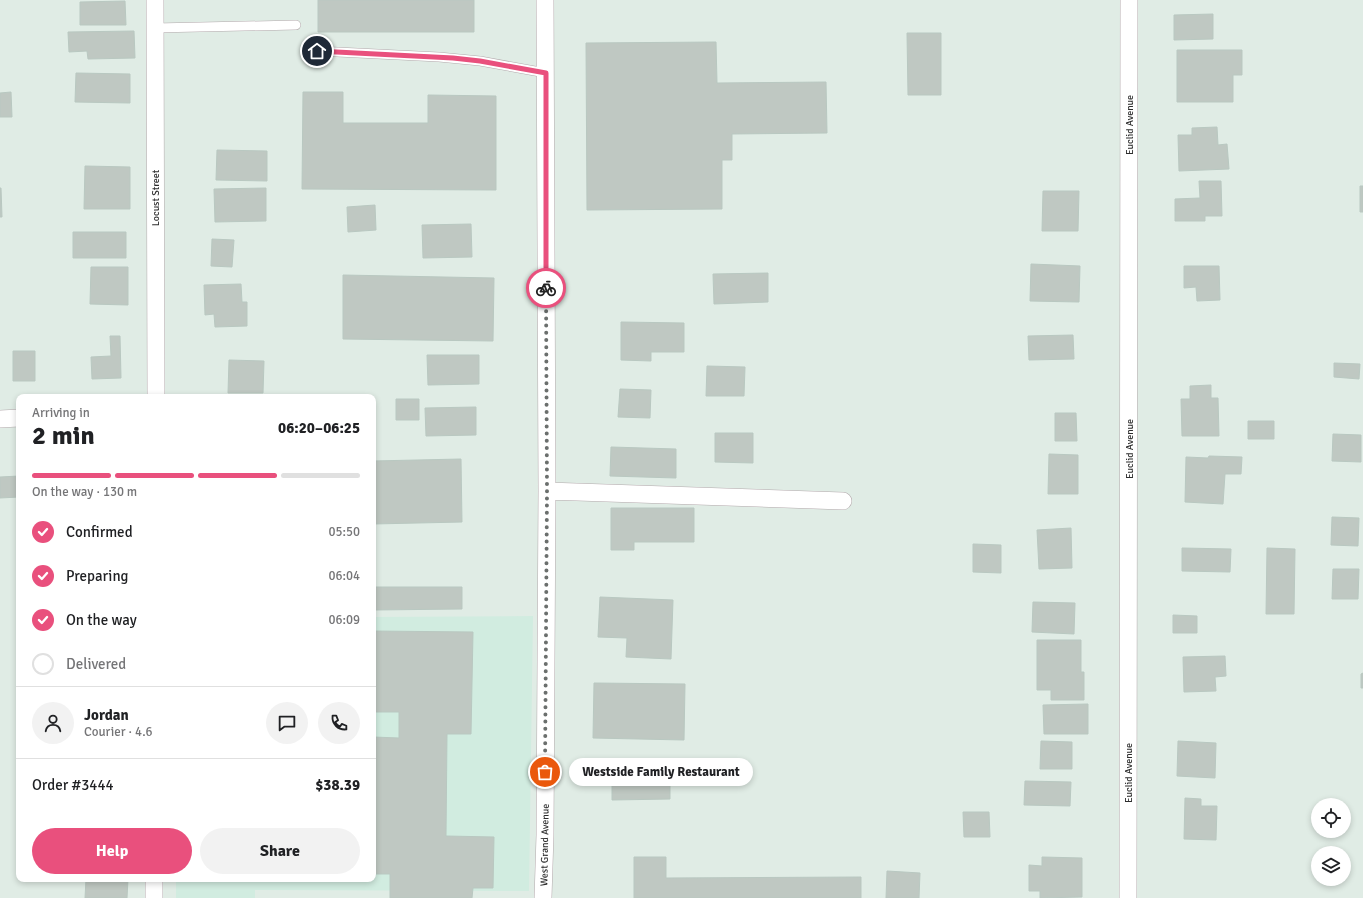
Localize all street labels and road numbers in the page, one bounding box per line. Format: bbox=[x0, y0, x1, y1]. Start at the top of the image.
street label: Euclid Avenue bbox=[1124, 95, 1136, 155]
street label: Locust Street bbox=[150, 169, 162, 226]
street label: Euclid Avenue bbox=[1124, 419, 1136, 479]
street label: Euclid Avenue bbox=[1123, 743, 1135, 803]
street label: West Grand Avenue bbox=[538, 804, 552, 886]

